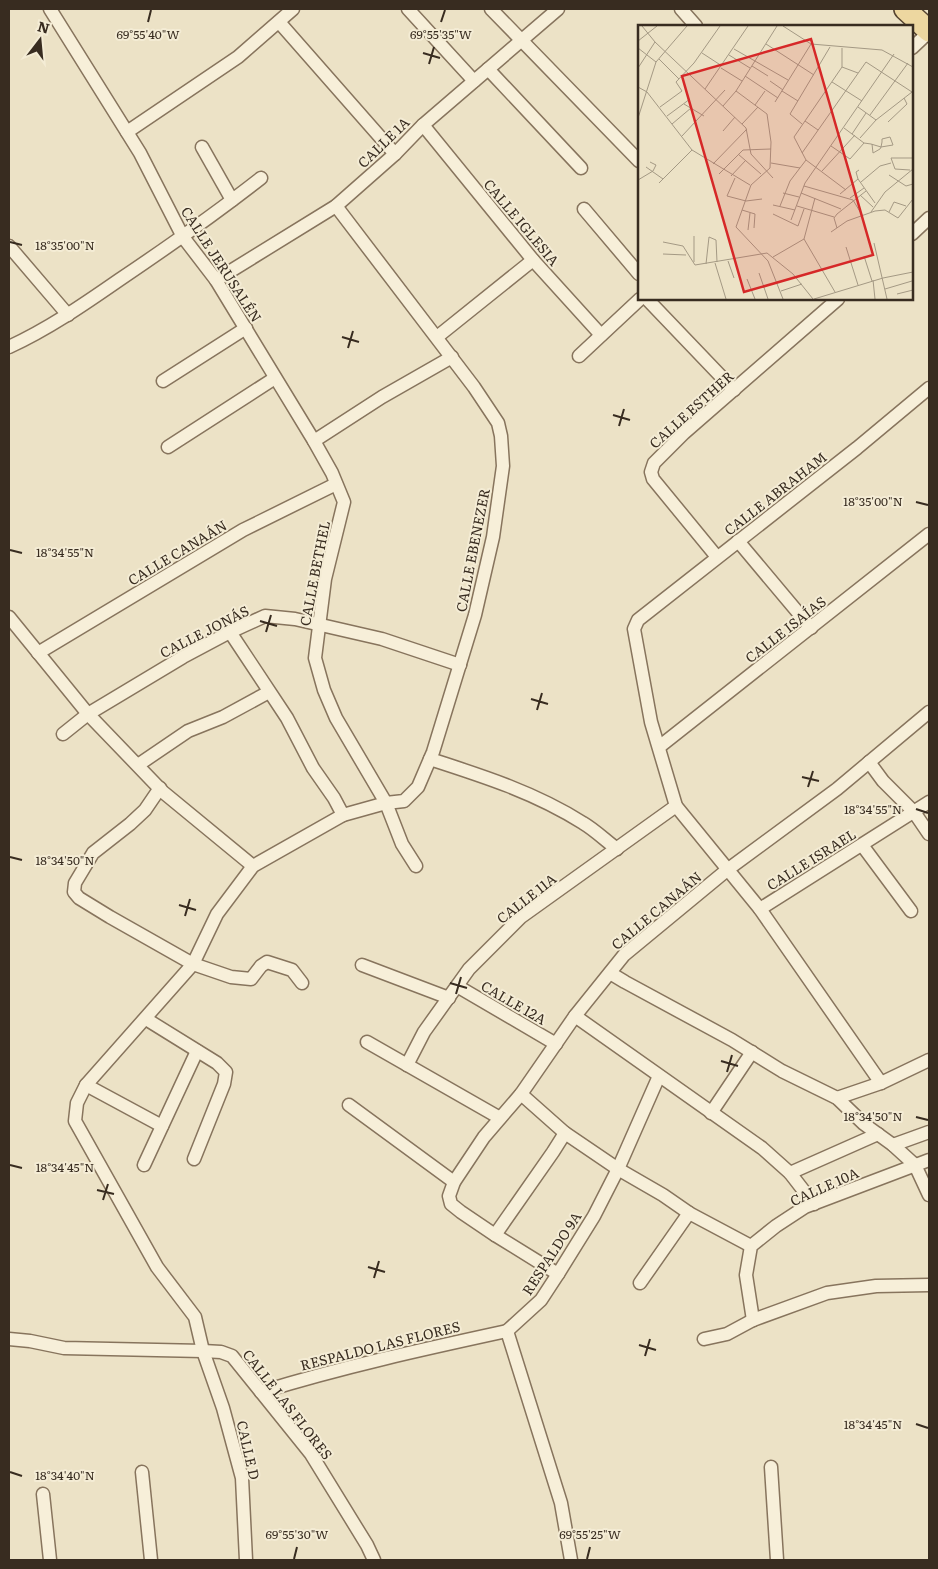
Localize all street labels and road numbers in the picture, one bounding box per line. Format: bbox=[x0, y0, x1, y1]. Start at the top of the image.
street label: CALLE 1A bbox=[353, 112, 414, 172]
street label: CALLE IGLESIA bbox=[480, 174, 565, 270]
street label: CALLE JERUSALÉN bbox=[177, 202, 267, 326]
street label: CALLE ESTHER bbox=[644, 366, 738, 452]
street label: CALLE ABRAHAM bbox=[719, 447, 831, 539]
street label: CALLE EBENEZER bbox=[450, 487, 494, 613]
street label: CALLE CANAÁN bbox=[124, 514, 230, 590]
street label: CALLE BETHEL bbox=[294, 519, 334, 627]
street label: CALLE ISAÍAS bbox=[740, 591, 830, 667]
street label: CALLE JONÁS bbox=[156, 600, 252, 662]
street label: CALLE ISRAEL bbox=[763, 824, 859, 894]
street label: CALLE CANAÁN bbox=[607, 866, 705, 954]
street label: CALLE 11A bbox=[492, 868, 561, 928]
street label: CALLE 12A bbox=[478, 975, 551, 1029]
street label: CALLE 10A bbox=[786, 1162, 862, 1210]
street label: RESPALDO 9A bbox=[516, 1207, 586, 1299]
street label: RESPALDO LAS FLORES bbox=[298, 1315, 462, 1375]
street label: CALLE LAS FLORES bbox=[239, 1345, 337, 1463]
street label: CALLE D bbox=[233, 1418, 266, 1482]

